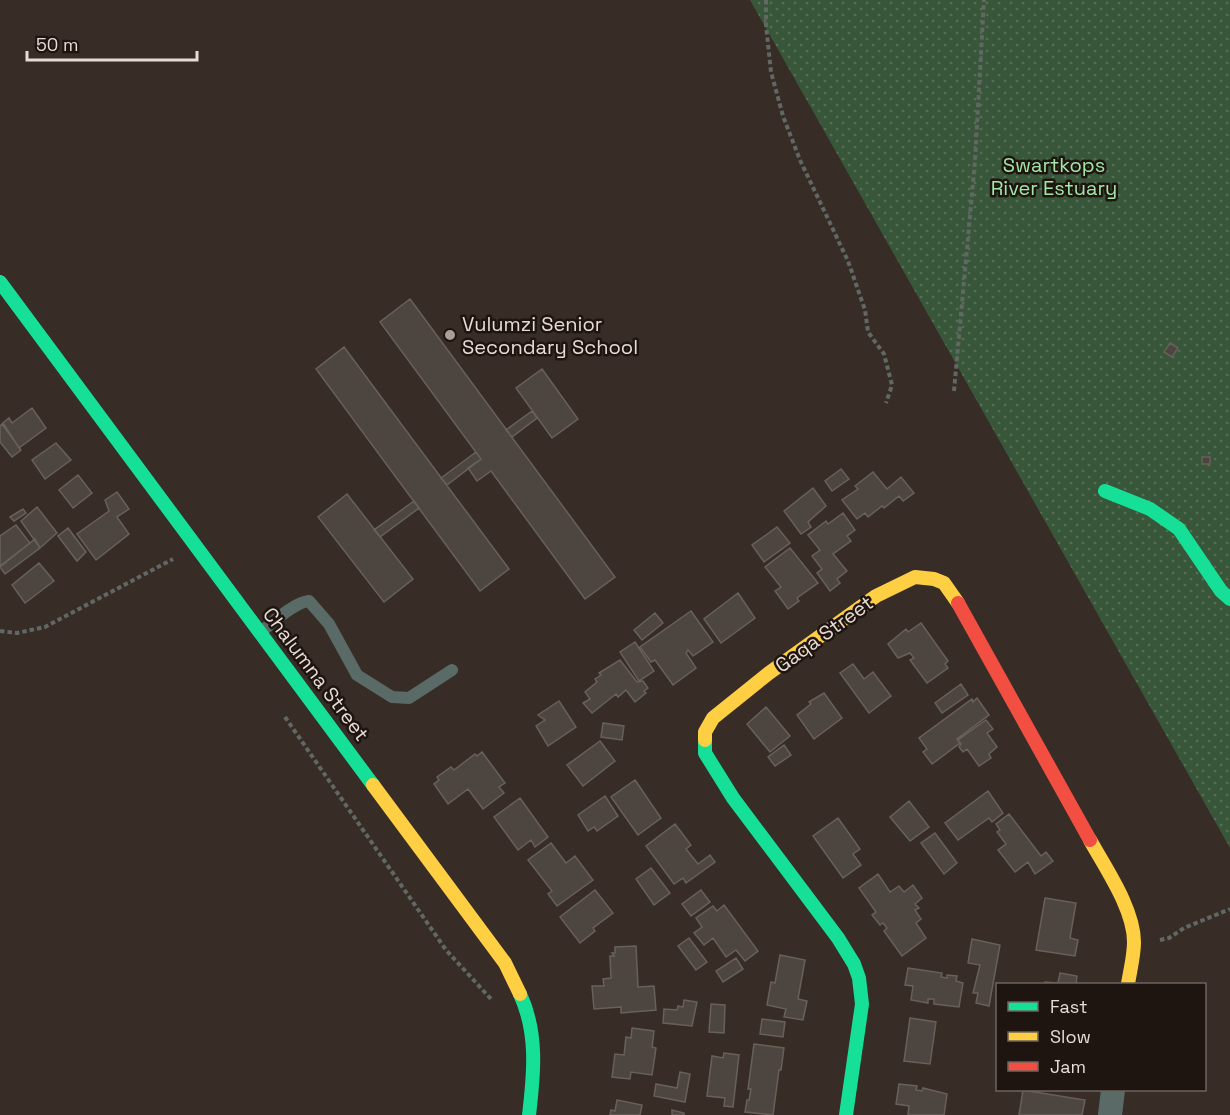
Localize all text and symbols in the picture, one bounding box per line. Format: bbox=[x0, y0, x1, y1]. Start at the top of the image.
scale bar bbox=[27, 24, 196, 62]
text: 50 m bbox=[36, 33, 78, 56]
park label: Swartkops River Estuary bbox=[991, 152, 1117, 201]
place label: Vulumzi Senior Secondary School bbox=[462, 311, 638, 360]
marker: Vulumzi Senior Secondary School bbox=[443, 328, 457, 342]
street label: Gaqa Street bbox=[770, 590, 878, 678]
street label: Chalumna Street bbox=[257, 602, 375, 746]
legend bbox=[996, 983, 1206, 1091]
text: Fast bbox=[1050, 995, 1087, 1018]
text: Slow bbox=[1050, 1025, 1091, 1048]
text: Jam bbox=[1050, 1055, 1086, 1078]

